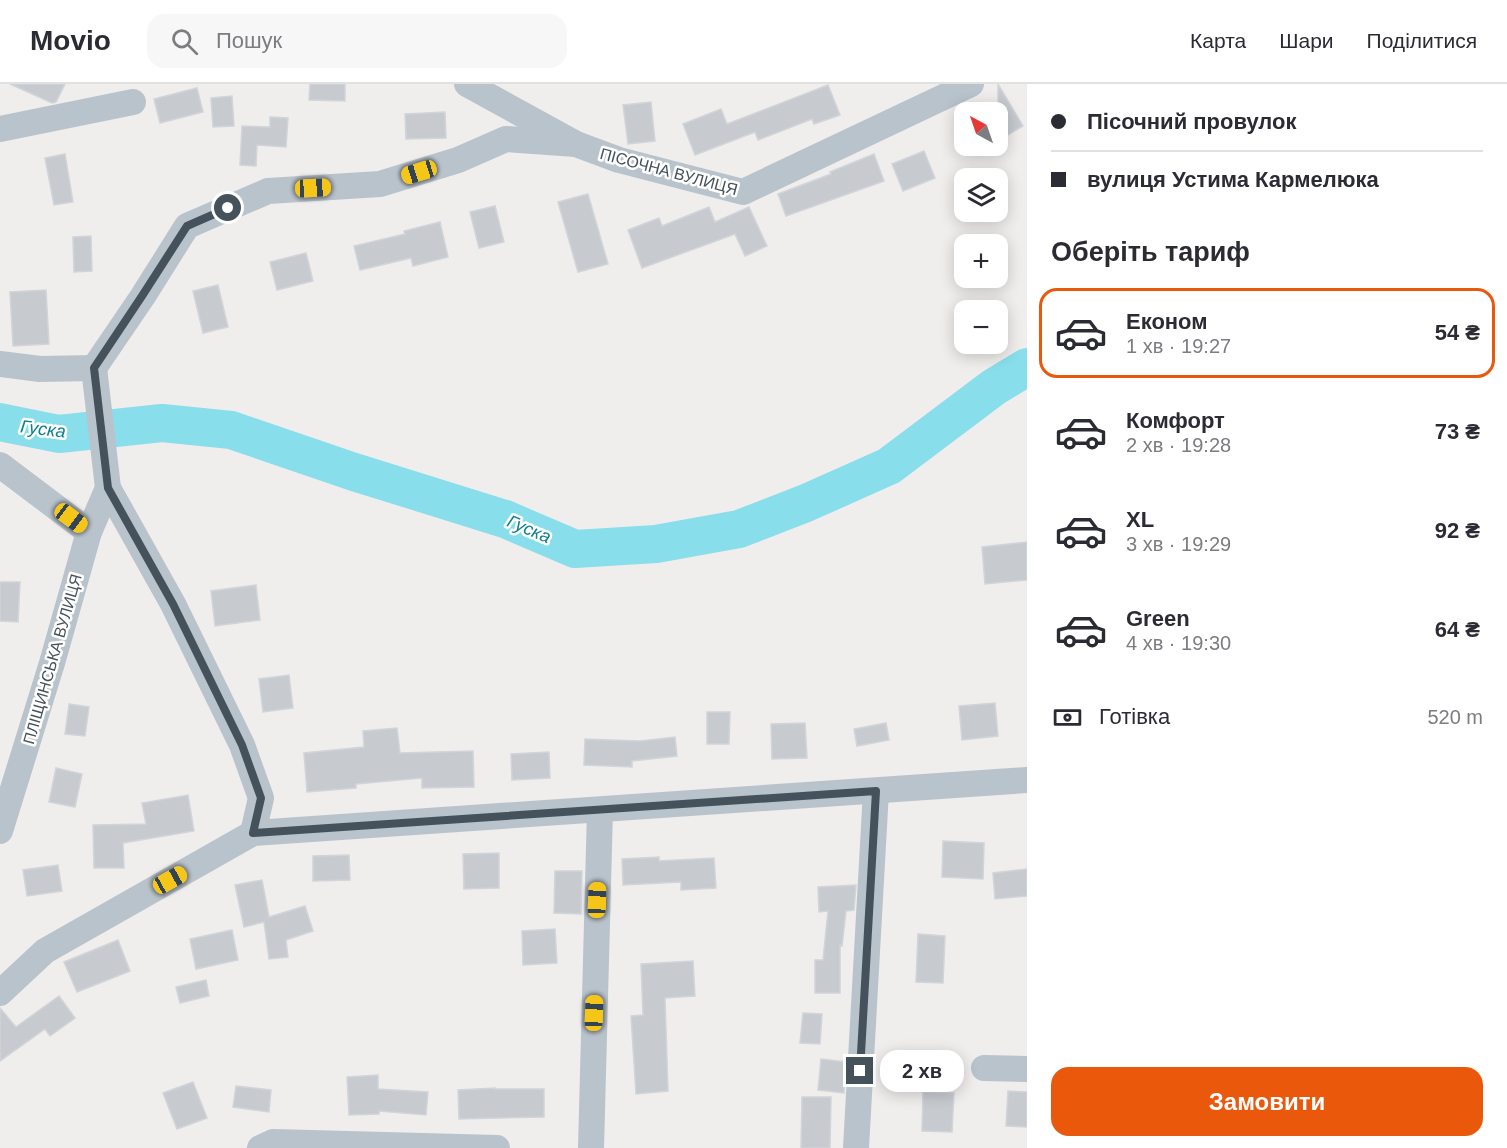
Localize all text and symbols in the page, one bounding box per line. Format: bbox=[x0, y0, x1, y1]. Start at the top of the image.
search box bbox=[147, 14, 567, 68]
text: Movio bbox=[30, 25, 111, 56]
icon: search bbox=[168, 25, 201, 58]
text: Пошук bbox=[216, 28, 282, 53]
text: Карта bbox=[1190, 29, 1246, 52]
text: Шари bbox=[1279, 29, 1334, 52]
text: Поділитися bbox=[1367, 29, 1477, 52]
north arrow bbox=[954, 102, 1008, 156]
map controls bbox=[954, 102, 1008, 354]
text: Пісочний провулок bbox=[1087, 109, 1297, 134]
street label: ПІСОЧНА ВУЛИЦЯ bbox=[598, 145, 740, 198]
car bbox=[399, 158, 439, 186]
text: вулиця Устима Кармелюка bbox=[1087, 167, 1379, 192]
button: layers bbox=[954, 168, 1008, 222]
car bbox=[295, 178, 331, 198]
route start bbox=[214, 194, 241, 221]
button: + bbox=[954, 234, 1008, 288]
text: Оберіть тариф bbox=[1051, 237, 1250, 267]
button: − bbox=[954, 300, 1008, 354]
icon: car bbox=[1054, 306, 1108, 360]
text: Економ bbox=[1126, 309, 1208, 334]
text: 54 ₴ bbox=[1435, 320, 1480, 345]
text: 1 хв · 19:27 bbox=[1126, 335, 1231, 357]
icon: car bbox=[1054, 405, 1108, 459]
text: Комфорт bbox=[1126, 408, 1225, 433]
water label: Гуска bbox=[19, 416, 67, 442]
text: 73 ₴ bbox=[1435, 419, 1480, 444]
text: 2 хв · 19:28 bbox=[1126, 434, 1231, 456]
car bbox=[51, 500, 91, 536]
icon: car bbox=[1054, 504, 1108, 558]
text: XL bbox=[1126, 507, 1154, 532]
water label: Гуска bbox=[504, 511, 554, 547]
text: 92 ₴ bbox=[1435, 518, 1480, 543]
text: 3 хв · 19:29 bbox=[1126, 533, 1231, 555]
street label: ПЛІЩИНСЬКА ВУЛИЦЯ bbox=[20, 572, 85, 746]
icon: car bbox=[1054, 603, 1108, 657]
text: Green bbox=[1126, 606, 1190, 631]
text: 64 ₴ bbox=[1435, 617, 1480, 642]
text: 4 хв · 19:30 bbox=[1126, 632, 1231, 654]
icon: cash bbox=[1051, 701, 1084, 734]
text: Готівка bbox=[1099, 704, 1170, 729]
text: 520 m bbox=[1427, 706, 1483, 728]
car bbox=[150, 863, 190, 897]
car bbox=[587, 882, 607, 918]
car bbox=[584, 995, 604, 1031]
callout: 2 хв bbox=[881, 1050, 965, 1092]
route end bbox=[846, 1057, 873, 1084]
text: 2 хв bbox=[902, 1060, 942, 1082]
button: Замовити bbox=[1051, 1067, 1483, 1136]

